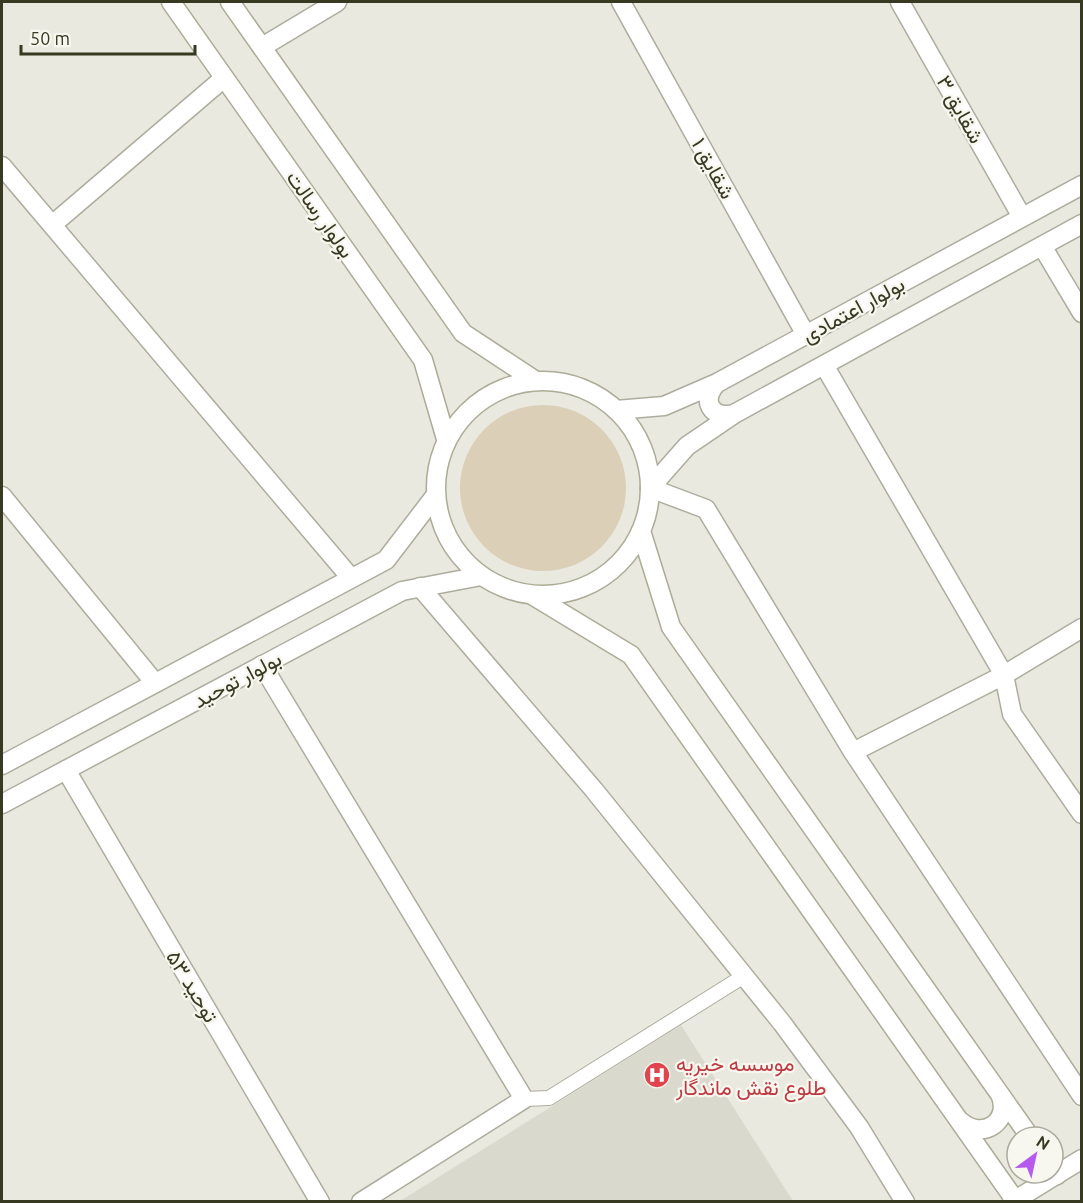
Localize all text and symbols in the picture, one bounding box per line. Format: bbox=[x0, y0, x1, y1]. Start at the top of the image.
scale bar bbox=[21, 18, 195, 56]
text: 50 m bbox=[30, 28, 70, 48]
street label: شقایق ۳ bbox=[932, 71, 989, 148]
street label: شقایق ۱ bbox=[687, 133, 741, 203]
street label: بولوار رسالت bbox=[281, 166, 360, 263]
street label: بولوار اعتمادی bbox=[798, 271, 909, 349]
street label: بولوار توحید bbox=[189, 646, 286, 714]
street label: توحید ۵۳ bbox=[160, 946, 224, 1027]
place label: موسسه خیریه طلوع نقش ماندگار bbox=[675, 1051, 826, 1102]
hospital icon: موسسه خیریه طلوع نقش ماندگار bbox=[642, 1060, 672, 1090]
north arrow bbox=[1005, 1125, 1065, 1185]
text: N bbox=[1033, 1132, 1053, 1153]

